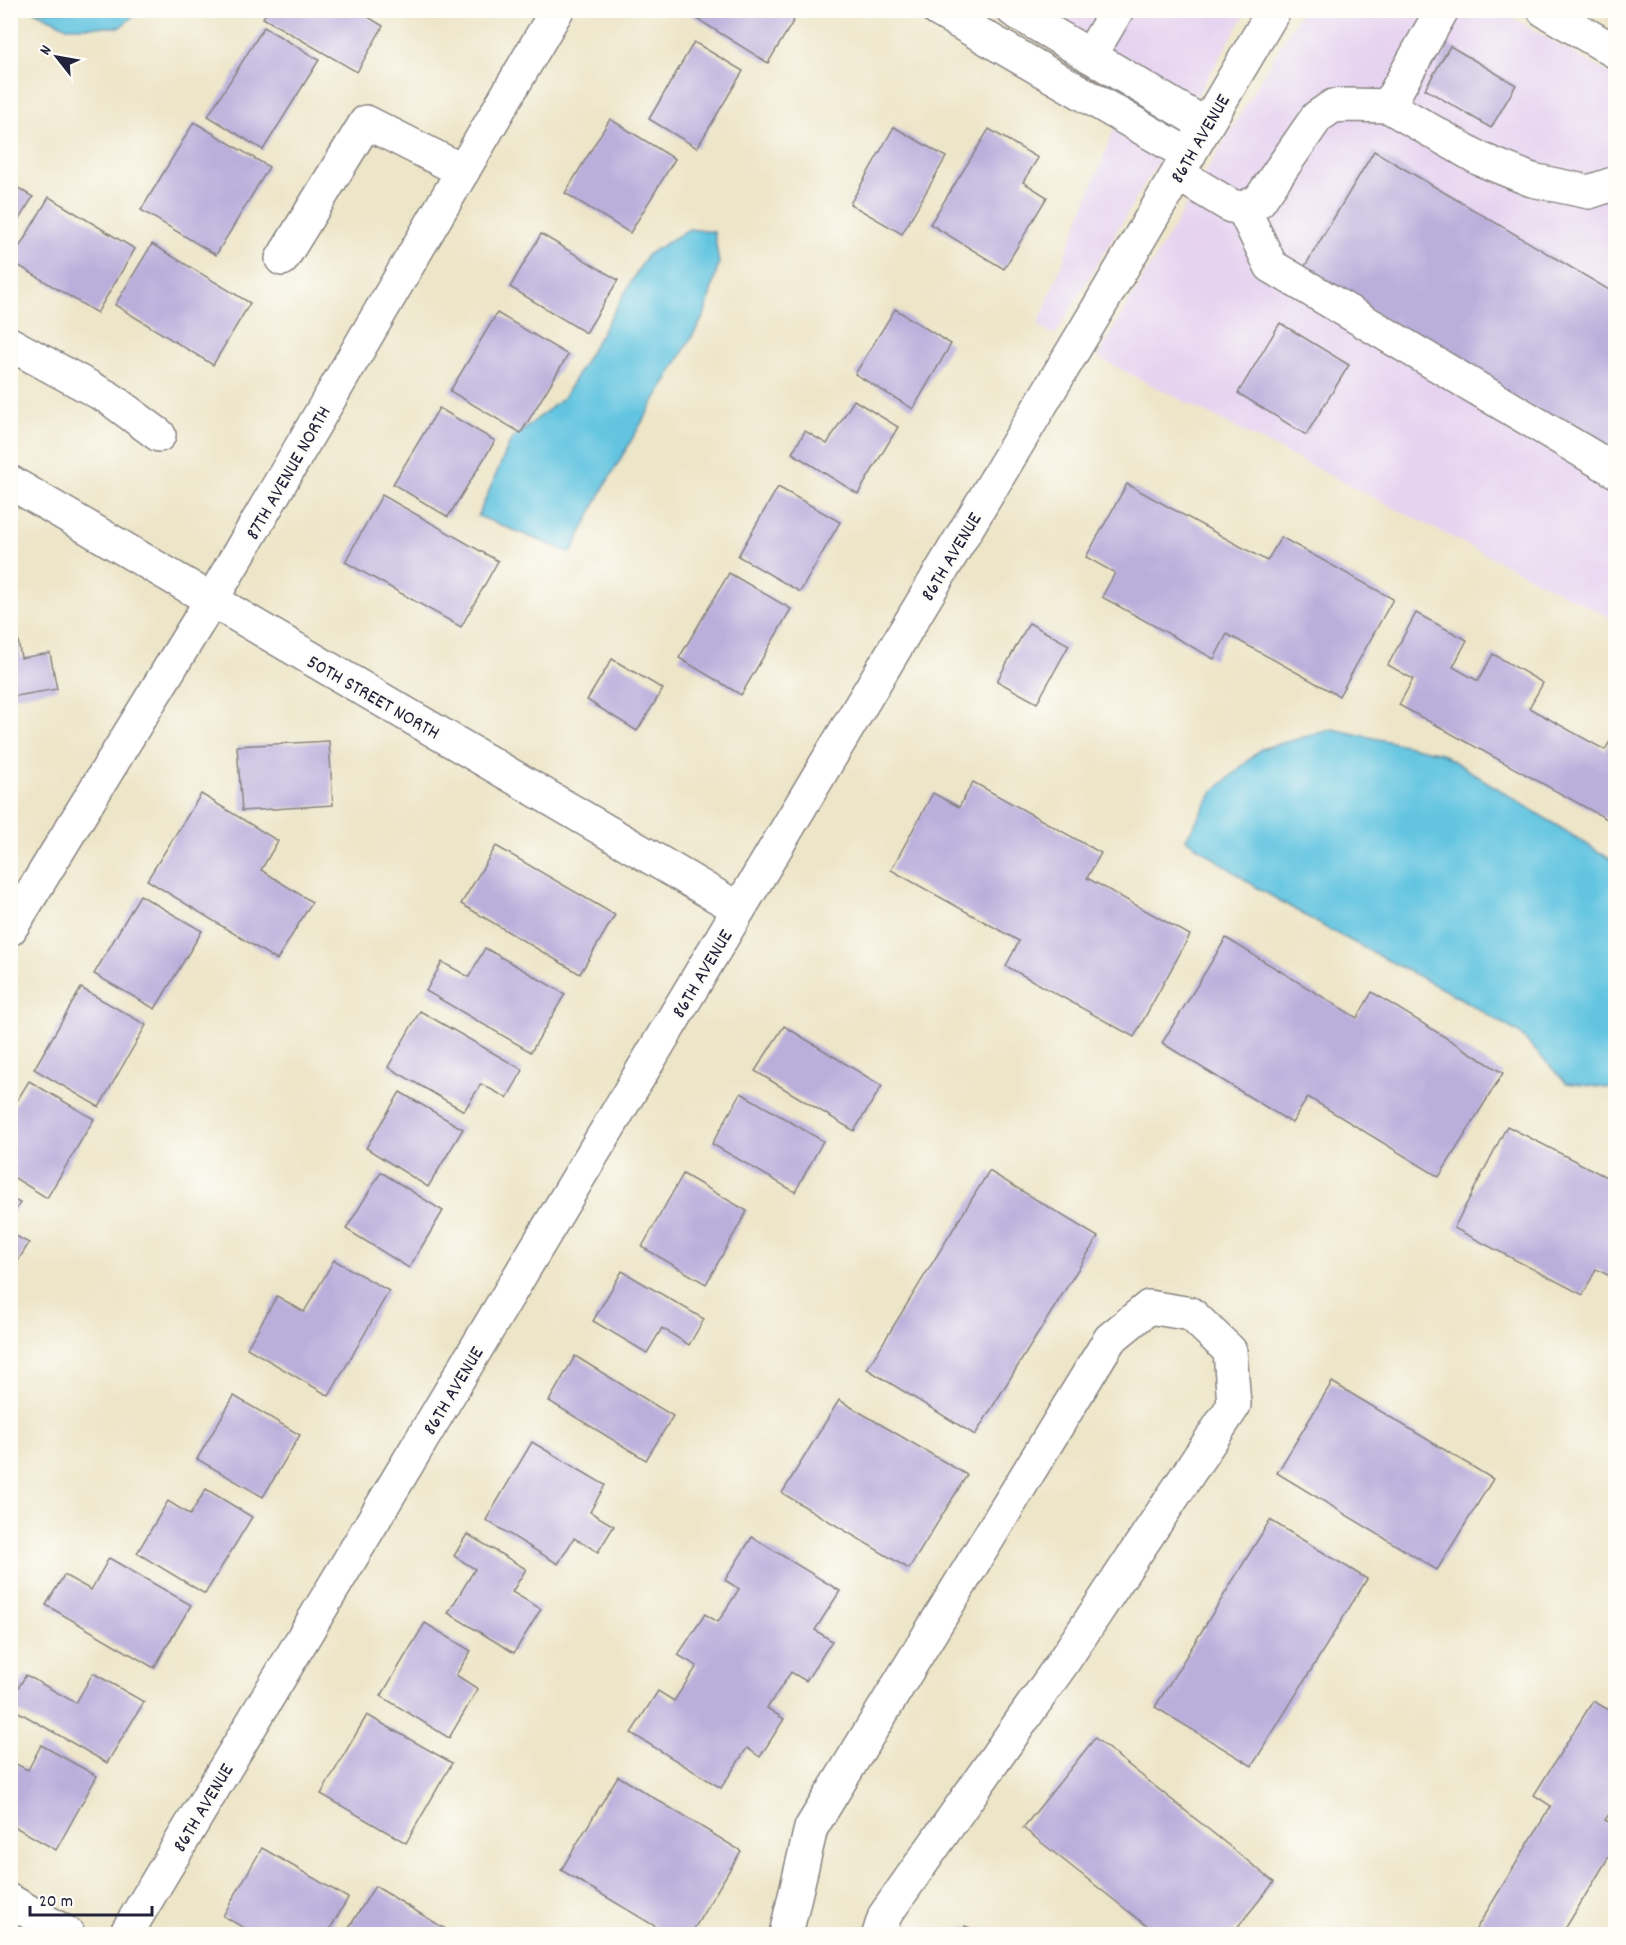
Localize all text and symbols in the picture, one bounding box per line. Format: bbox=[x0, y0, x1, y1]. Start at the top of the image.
north arrow bbox=[27, 27, 87, 87]
text: N bbox=[34, 41, 58, 60]
street label: 86TH AVENUE bbox=[1165, 90, 1238, 189]
street label: 87TH AVENUE NORTH bbox=[240, 401, 339, 546]
street label: 86TH AVENUE bbox=[915, 508, 990, 607]
street label: 50TH STREET NORTH bbox=[301, 649, 444, 748]
street label: 86TH AVENUE bbox=[666, 925, 741, 1024]
street label: 86TH AVENUE bbox=[417, 1342, 492, 1441]
street label: 86TH AVENUE bbox=[167, 1759, 242, 1858]
scale bar bbox=[30, 1879, 152, 1917]
text: 20 m bbox=[39, 1890, 73, 1915]

